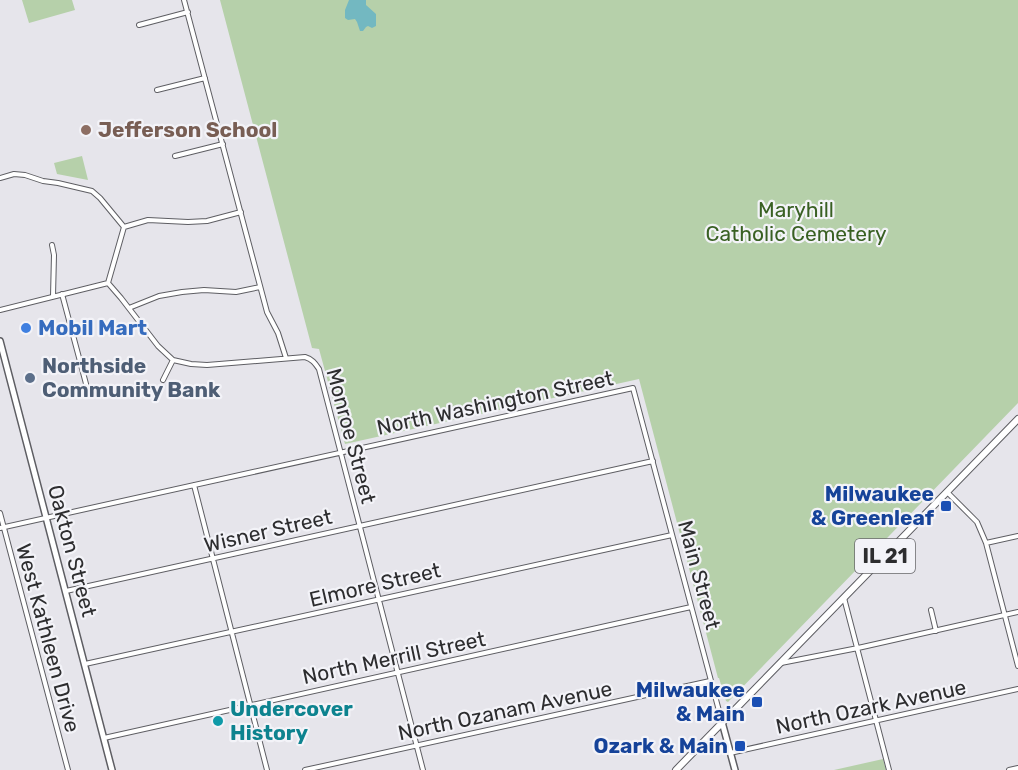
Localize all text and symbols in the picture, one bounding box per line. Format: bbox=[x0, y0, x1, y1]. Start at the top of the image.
place label: Jefferson School bbox=[98, 117, 277, 142]
marker: Jefferson School bbox=[79, 123, 93, 137]
park label: Maryhill Catholic Cemetery bbox=[705, 197, 887, 246]
place label: Mobil Mart bbox=[38, 315, 147, 340]
marker: Mobil Mart bbox=[19, 321, 33, 335]
place label: Northside Community Bank bbox=[42, 353, 221, 402]
street label: North Washington Street bbox=[374, 365, 615, 440]
street label: Monroe Street bbox=[321, 366, 382, 506]
marker: Northside Community Bank bbox=[23, 371, 37, 385]
place label: Milwaukee & Greenleaf bbox=[811, 481, 935, 530]
street label: Oakton Street bbox=[43, 482, 102, 620]
marker: Milwaukee & Greenleaf bbox=[939, 499, 953, 513]
street label: Wisner Street bbox=[202, 504, 334, 557]
street label: Main Street bbox=[673, 518, 726, 632]
road number: IL 21 bbox=[855, 539, 915, 573]
street label: West Kathleen Drive bbox=[11, 541, 86, 735]
street label: Elmore Street bbox=[307, 557, 443, 612]
street label: North Merrill Street bbox=[300, 626, 488, 689]
street label: North Ozark Avenue bbox=[773, 674, 968, 739]
street label: North Ozanam Avenue bbox=[395, 676, 614, 745]
place label: Milwaukee & Main bbox=[636, 677, 745, 726]
marker: Milwaukee & Main bbox=[750, 695, 764, 709]
place label: Undercover History bbox=[230, 696, 353, 745]
marker: Undercover History bbox=[211, 714, 225, 728]
place label: Ozark & Main bbox=[594, 733, 728, 758]
marker: Ozark & Main bbox=[733, 739, 747, 753]

